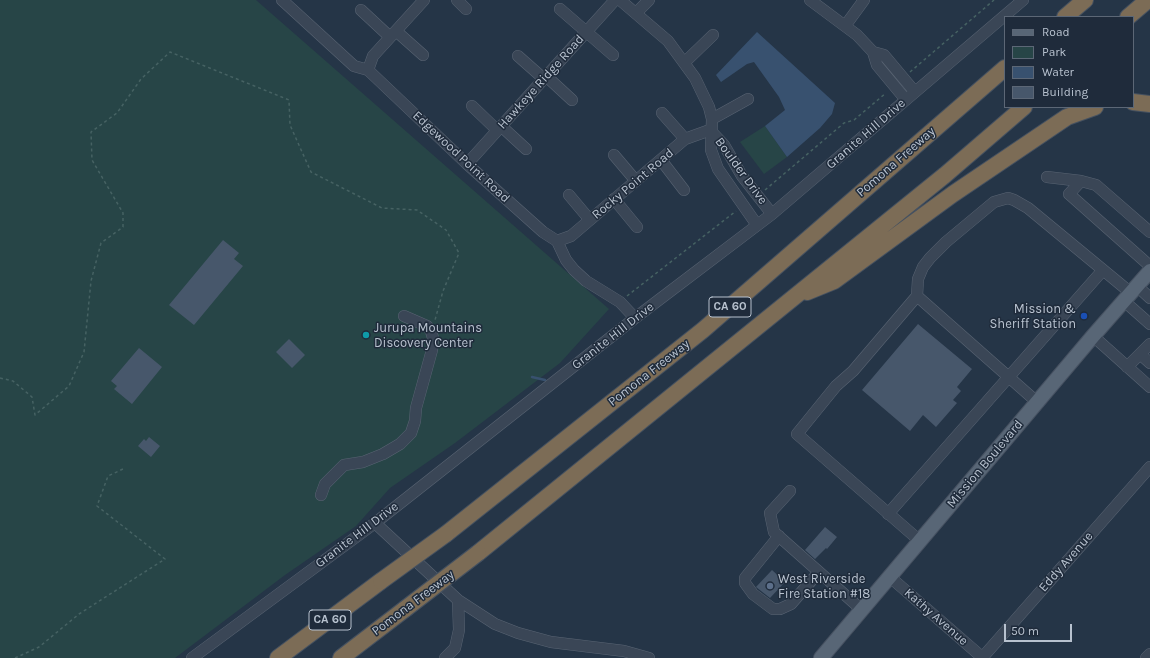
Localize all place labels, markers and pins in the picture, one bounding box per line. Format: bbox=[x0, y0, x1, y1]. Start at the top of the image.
place label: Mission & Sheriff Station bbox=[989, 301, 1076, 332]
marker: Mission & Sheriff Station bbox=[1079, 311, 1089, 321]
place label: Jurupa Mountains Discovery Center bbox=[374, 320, 482, 351]
marker: Jurupa Mountains Discovery Center bbox=[361, 330, 371, 340]
place label: West Riverside Fire Station #18 bbox=[778, 571, 870, 602]
marker: West Riverside Fire Station #18 bbox=[765, 581, 775, 591]

